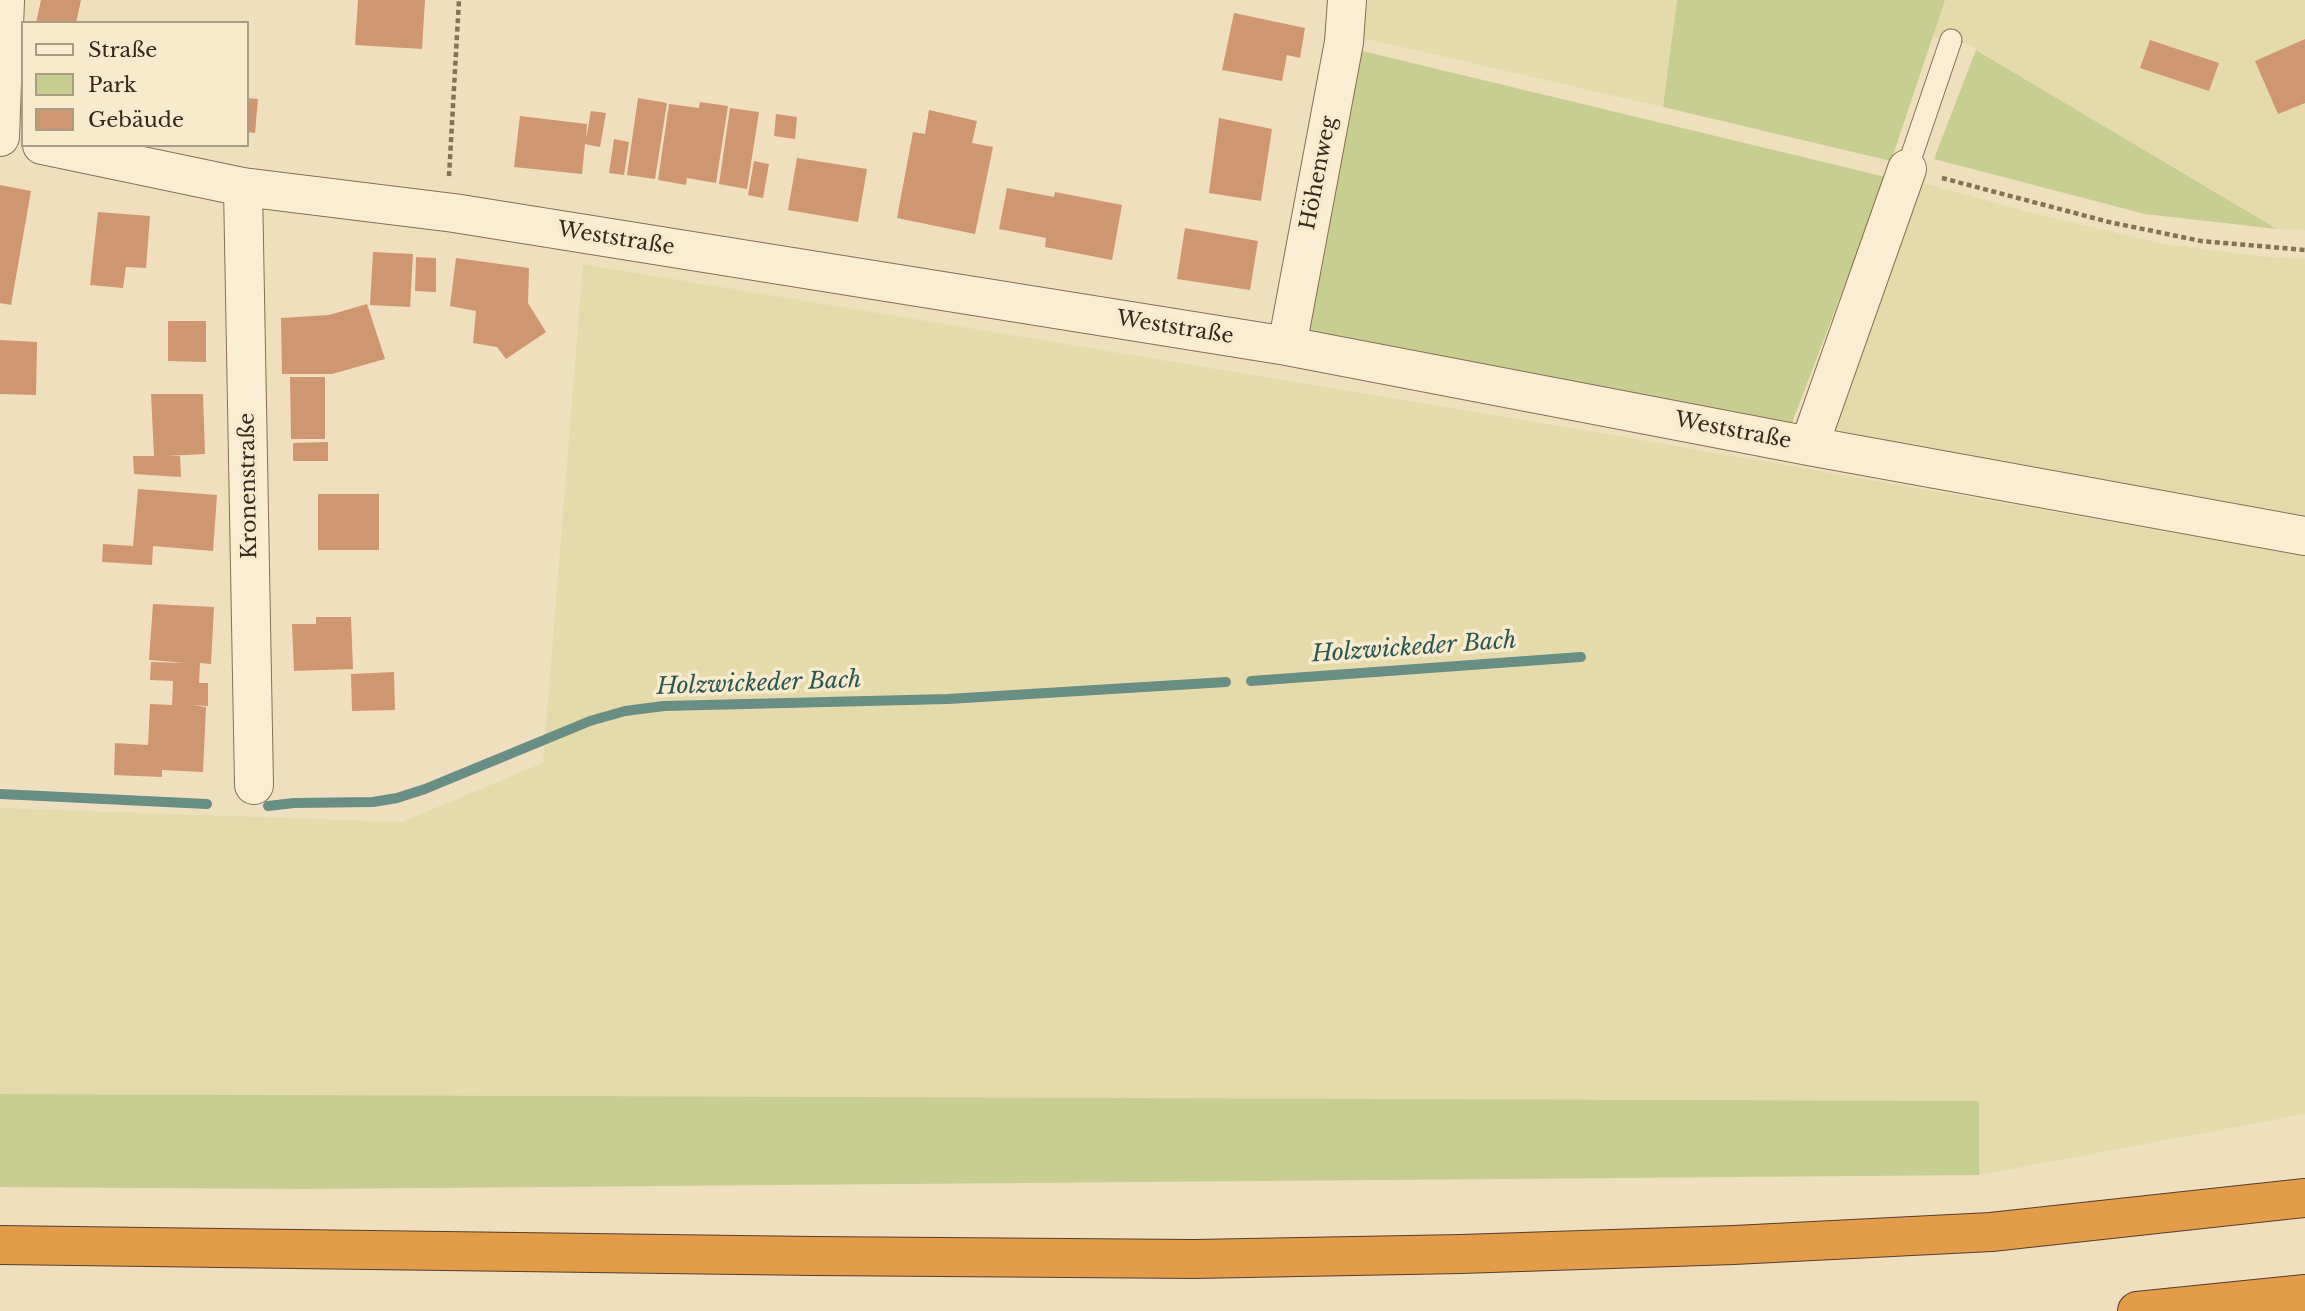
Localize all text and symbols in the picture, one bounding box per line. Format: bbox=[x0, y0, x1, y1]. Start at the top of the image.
legend bbox=[21, 21, 248, 147]
text: Straße bbox=[88, 37, 157, 63]
text: Park bbox=[88, 72, 137, 98]
text: Gebäude bbox=[88, 107, 184, 133]
street label: Höhenweg bbox=[1296, 114, 1342, 232]
street label: Weststraße bbox=[556, 217, 676, 261]
street label: Weststraße bbox=[1115, 306, 1235, 350]
street label: Weststraße bbox=[1673, 407, 1793, 455]
street label: Kronenstraße bbox=[235, 413, 263, 559]
water label: Holzwickeder Bach bbox=[1311, 627, 1517, 669]
water label: Holzwickeder Bach bbox=[656, 667, 862, 701]

